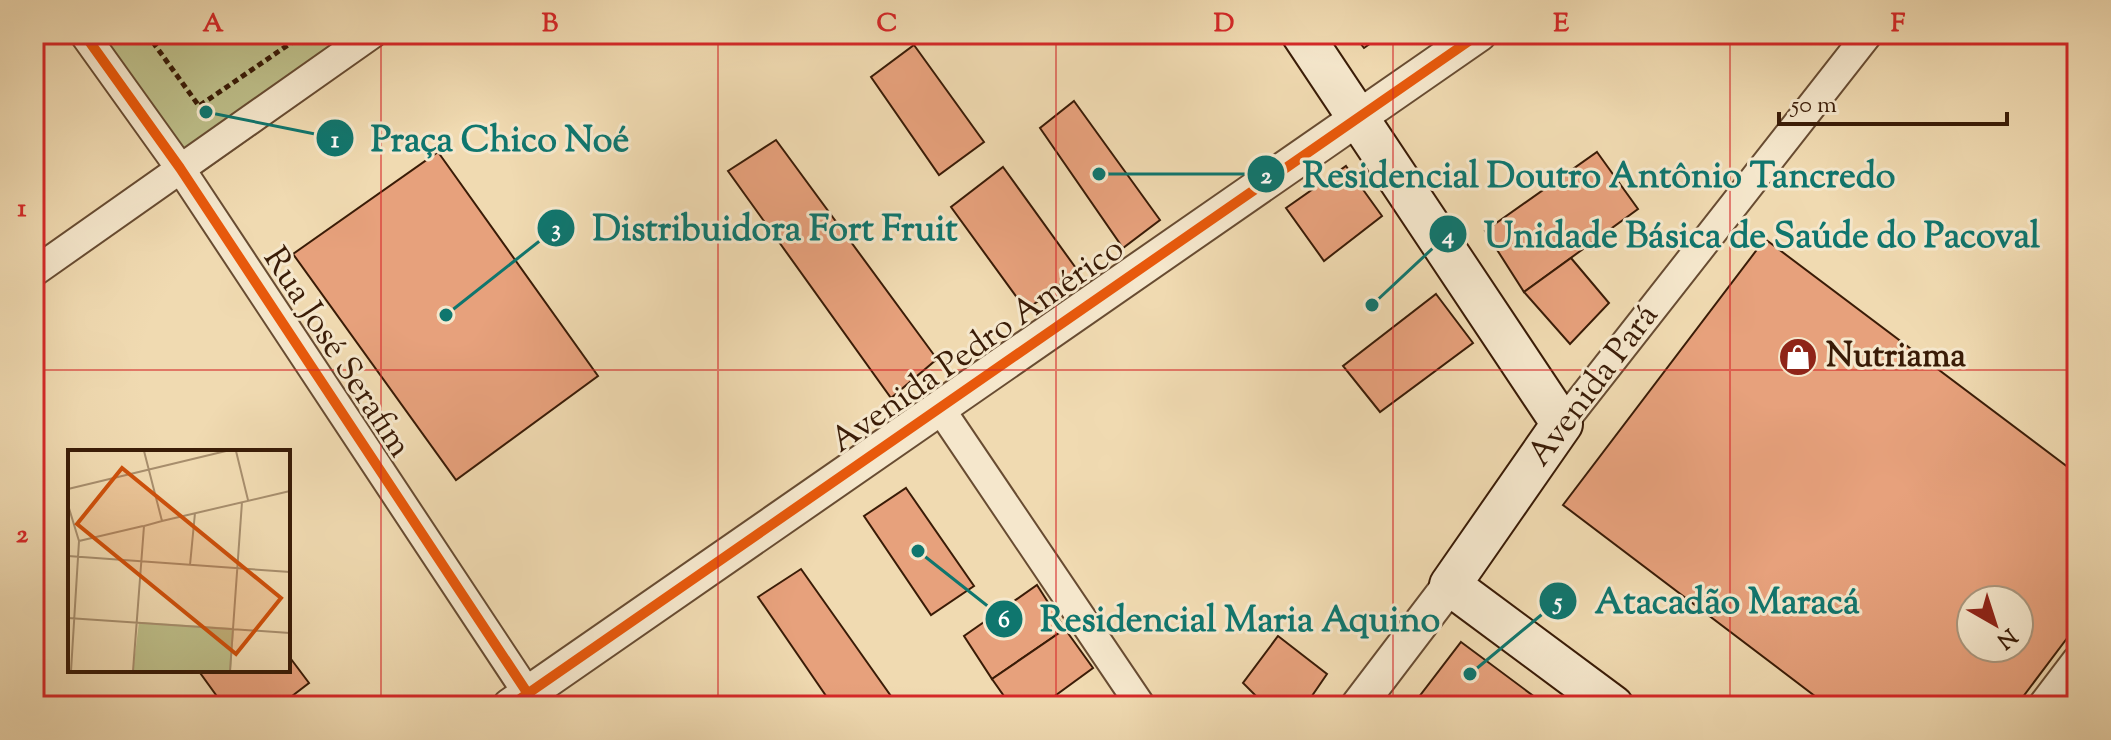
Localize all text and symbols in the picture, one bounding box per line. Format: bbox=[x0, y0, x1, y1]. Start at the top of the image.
text: A bbox=[202, 6, 224, 43]
text: B bbox=[542, 6, 559, 43]
text: C bbox=[877, 6, 897, 43]
text: D bbox=[1214, 6, 1234, 43]
text: E bbox=[1553, 6, 1569, 43]
text: F bbox=[1891, 6, 1906, 43]
scale bar bbox=[1779, 76, 2007, 126]
text: 50 m bbox=[1789, 89, 1837, 123]
callout: Praça Chico Noé bbox=[315, 108, 645, 168]
text: Praça Chico Noé bbox=[371, 116, 629, 168]
text: 1 bbox=[331, 124, 340, 158]
callout: Residencial Doutro Antônio Tancredo bbox=[1246, 144, 1911, 204]
text: Residencial Doutro Antônio Tancredo bbox=[1302, 152, 1896, 204]
text: 2 bbox=[1260, 160, 1272, 194]
text: 1 bbox=[18, 191, 27, 228]
callout: Distribuidora Fort Fruit bbox=[536, 198, 973, 258]
callout: Unidade Básica de Saúde do Pacoval bbox=[1428, 204, 2057, 264]
text: Distribuidora Fort Fruit bbox=[592, 205, 958, 257]
text: Unidade Básica de Saúde do Pacoval bbox=[1484, 212, 2040, 264]
text: 3 bbox=[551, 213, 561, 247]
text: 4 bbox=[1441, 220, 1454, 254]
street label: Avenida Pedro Américo bbox=[821, 226, 1135, 466]
street label: Rua José Serafim bbox=[250, 238, 422, 468]
street label: Avenida Pará bbox=[1517, 294, 1671, 478]
place label: Nutriama bbox=[1826, 333, 1966, 382]
shop icon: Nutriama bbox=[1777, 336, 1819, 378]
inset map bbox=[68, 450, 290, 672]
text: 2 bbox=[16, 517, 29, 554]
callout: Atacadão Maracá bbox=[1538, 571, 1875, 631]
text: Atacadão Maracá bbox=[1594, 578, 1860, 630]
north arrow bbox=[1955, 584, 2035, 664]
text: 5 bbox=[1552, 586, 1563, 620]
callout: Residencial Maria Aquino bbox=[984, 589, 1456, 649]
text: Residencial Maria Aquino bbox=[1040, 596, 1440, 648]
text: 6 bbox=[998, 604, 1010, 638]
text: N bbox=[1988, 619, 2023, 655]

